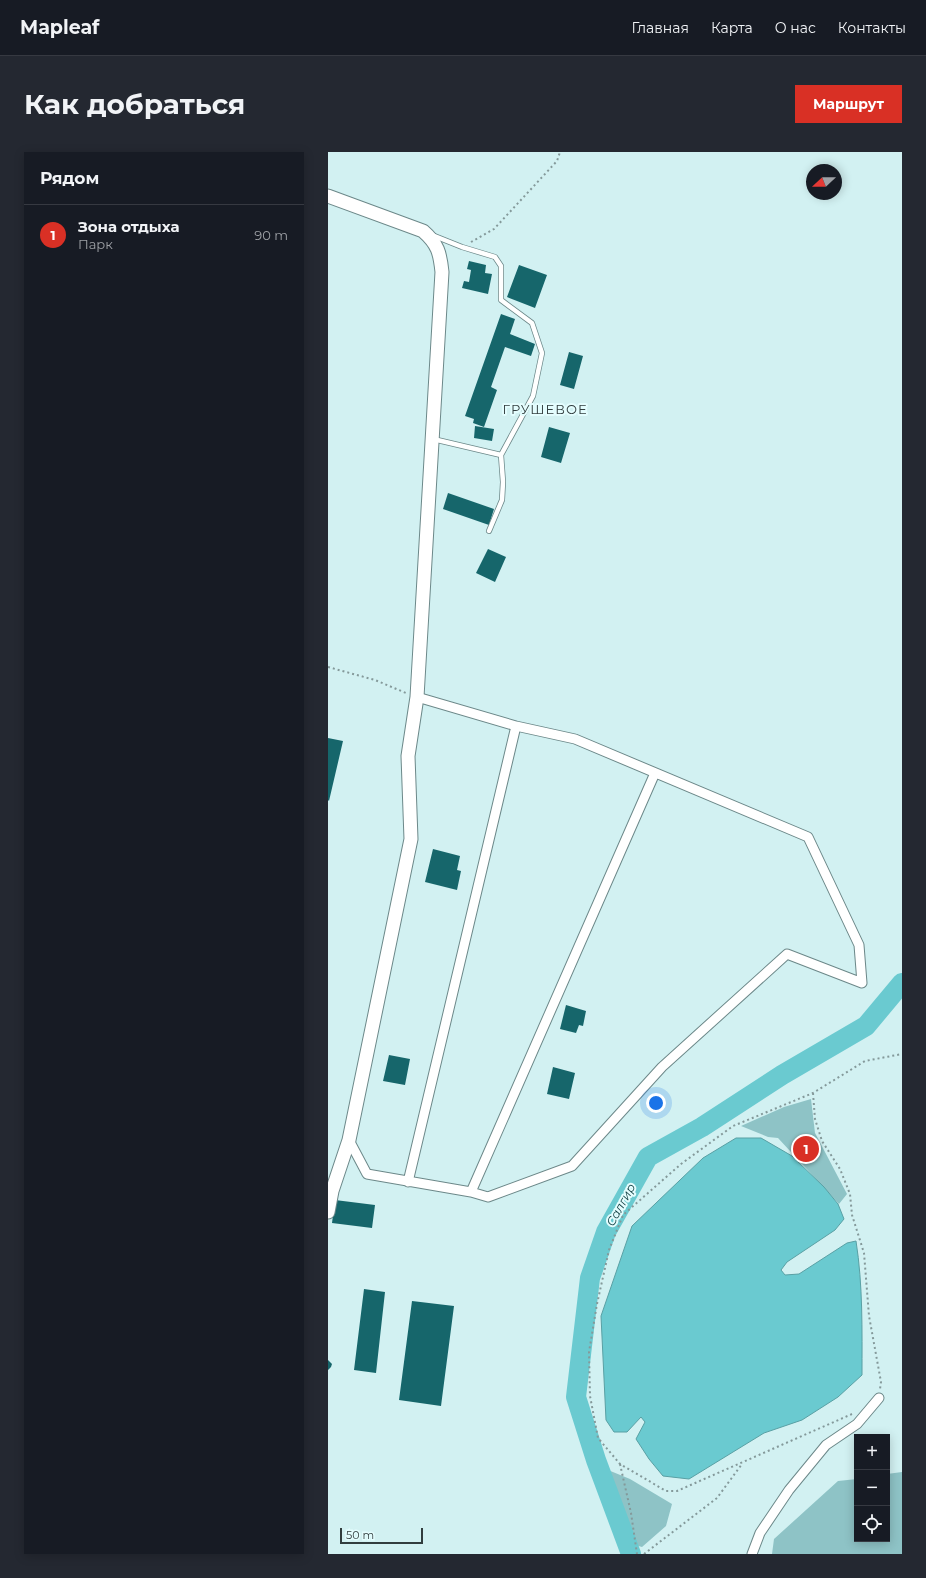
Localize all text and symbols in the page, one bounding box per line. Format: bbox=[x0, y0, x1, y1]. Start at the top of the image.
text: Mapleaf bbox=[20, 16, 99, 39]
text: Главная bbox=[631, 19, 689, 37]
text: Карта bbox=[711, 19, 753, 37]
text: О нас bbox=[775, 19, 816, 37]
text: Контакты bbox=[838, 19, 906, 37]
button: Маршрут bbox=[795, 85, 902, 123]
text: Как добраться bbox=[24, 87, 245, 121]
north arrow bbox=[806, 164, 842, 200]
text: Рядом bbox=[40, 168, 99, 188]
text: Зона отдыха bbox=[78, 217, 179, 236]
text: 1 bbox=[50, 227, 56, 243]
text: 90 m bbox=[254, 227, 288, 243]
text: Парк bbox=[78, 236, 113, 252]
district label: ГРУШЕВОЕ bbox=[502, 401, 588, 417]
your location bbox=[646, 1093, 666, 1113]
pin: 1 bbox=[793, 1134, 819, 1164]
water label: Салгир bbox=[603, 1181, 638, 1229]
map controls bbox=[854, 1434, 890, 1542]
button: + bbox=[854, 1434, 890, 1470]
button: − bbox=[854, 1470, 890, 1506]
button: locate bbox=[854, 1506, 890, 1542]
scale bar bbox=[340, 1526, 423, 1545]
text: 50 m bbox=[346, 1528, 374, 1542]

